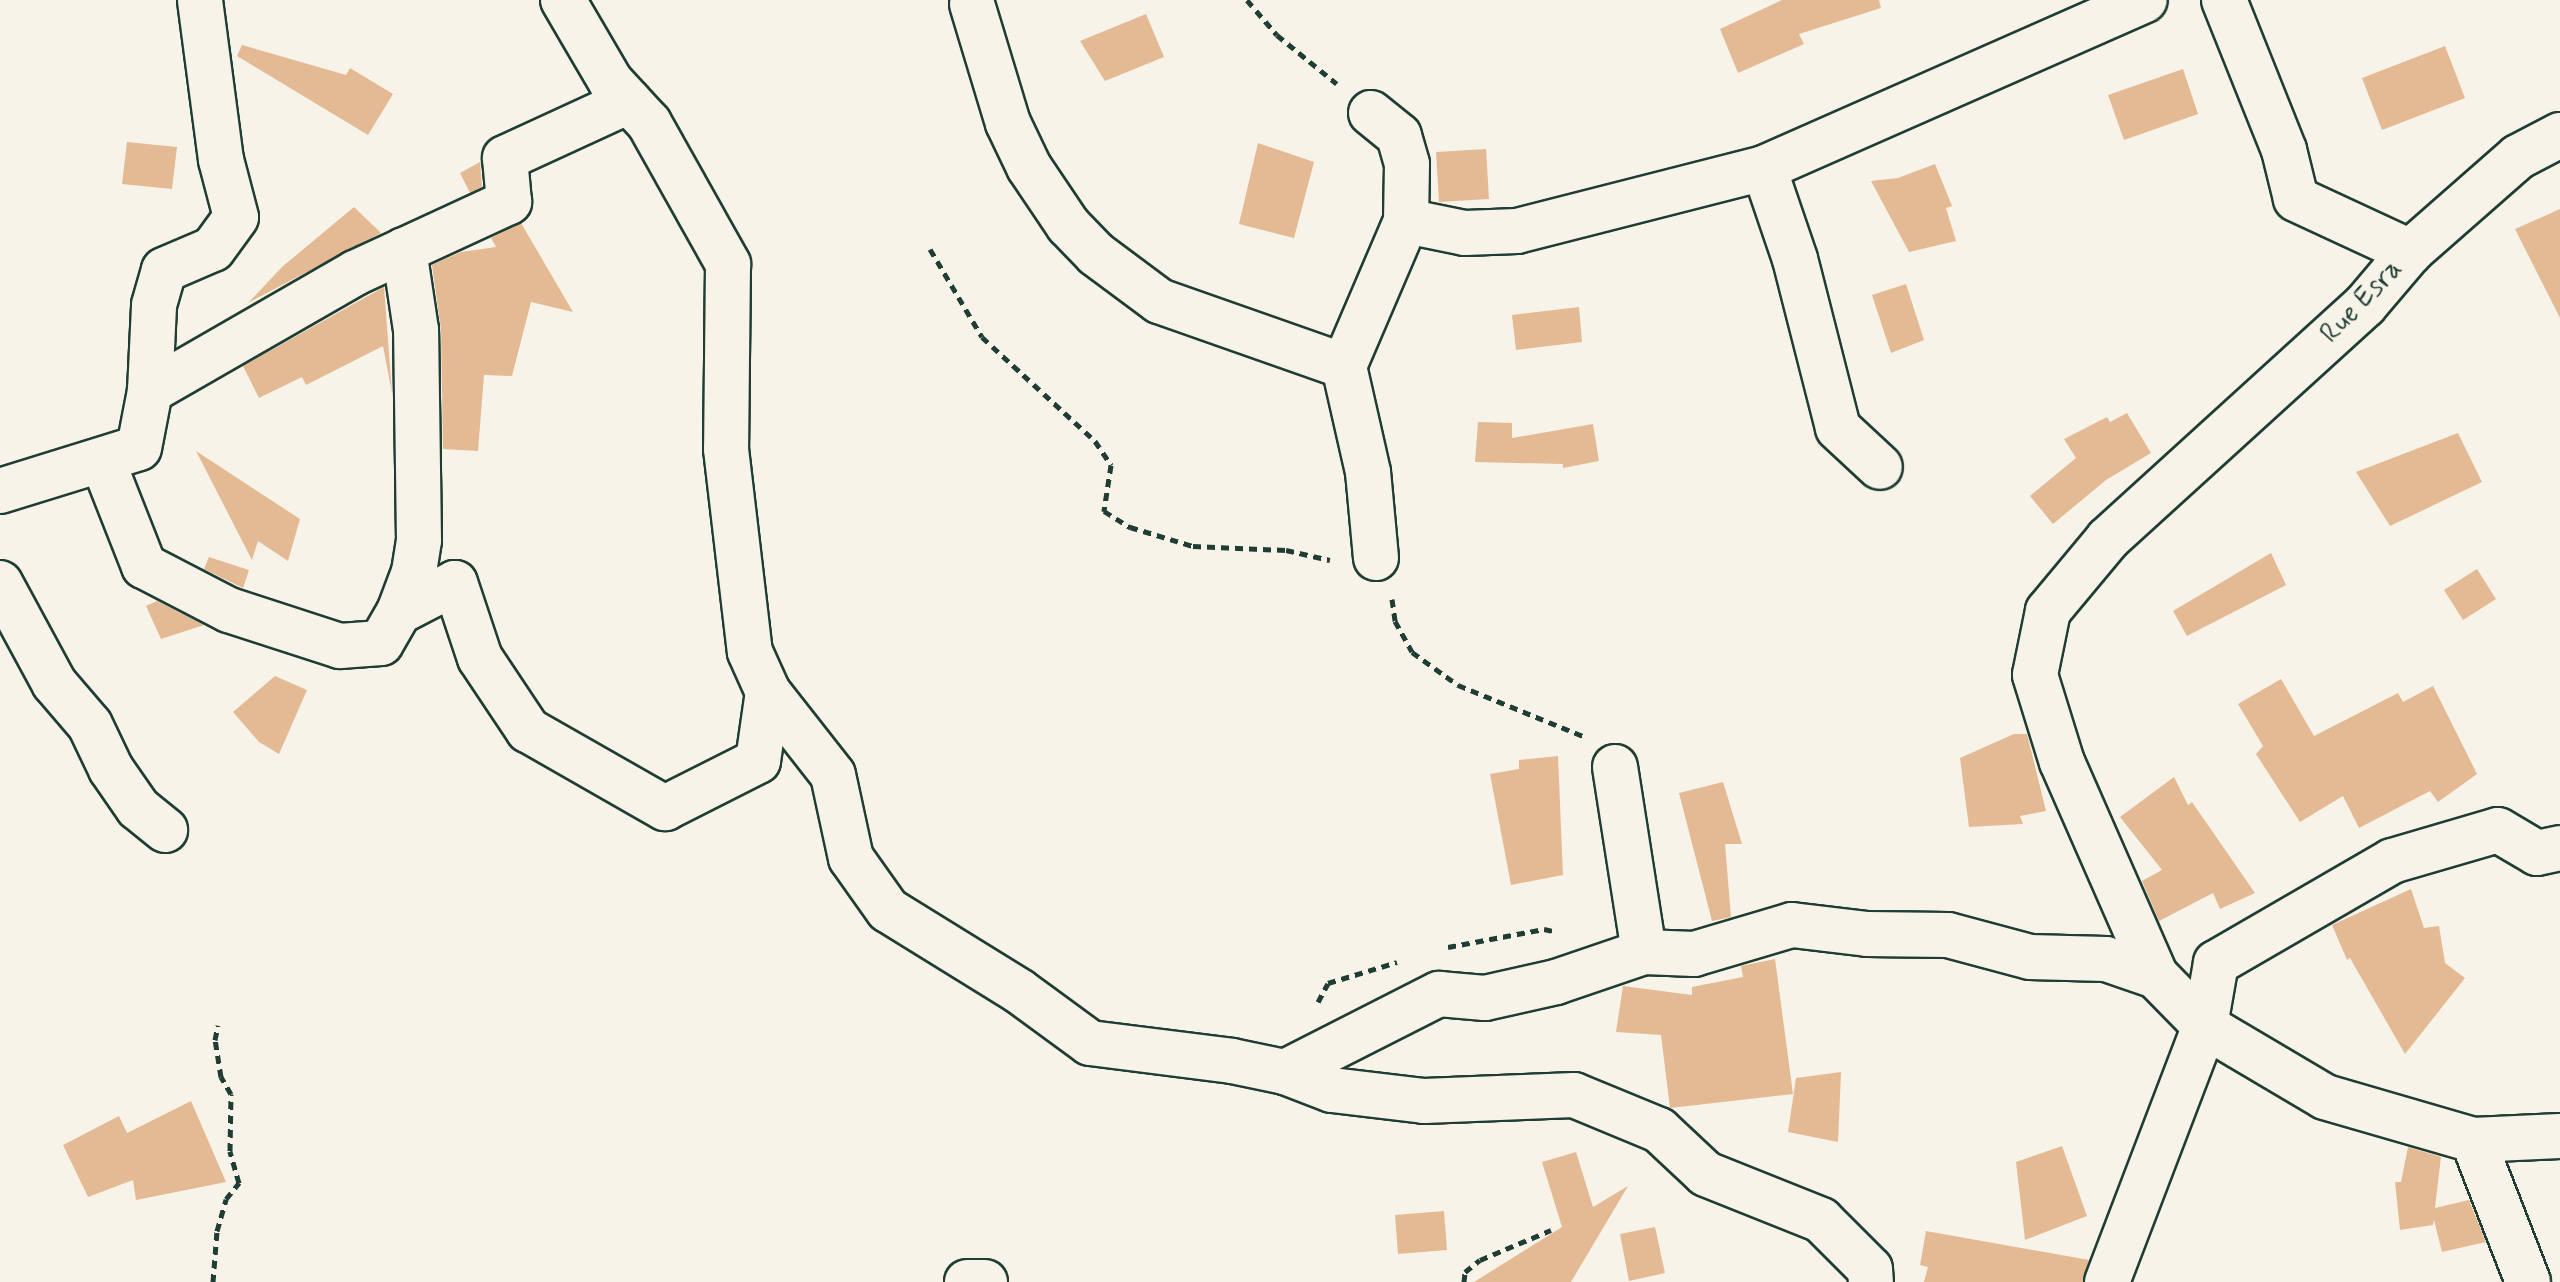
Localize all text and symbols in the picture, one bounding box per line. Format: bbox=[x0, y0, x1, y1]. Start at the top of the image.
street label: Rue Esra bbox=[2314, 254, 2410, 350]

